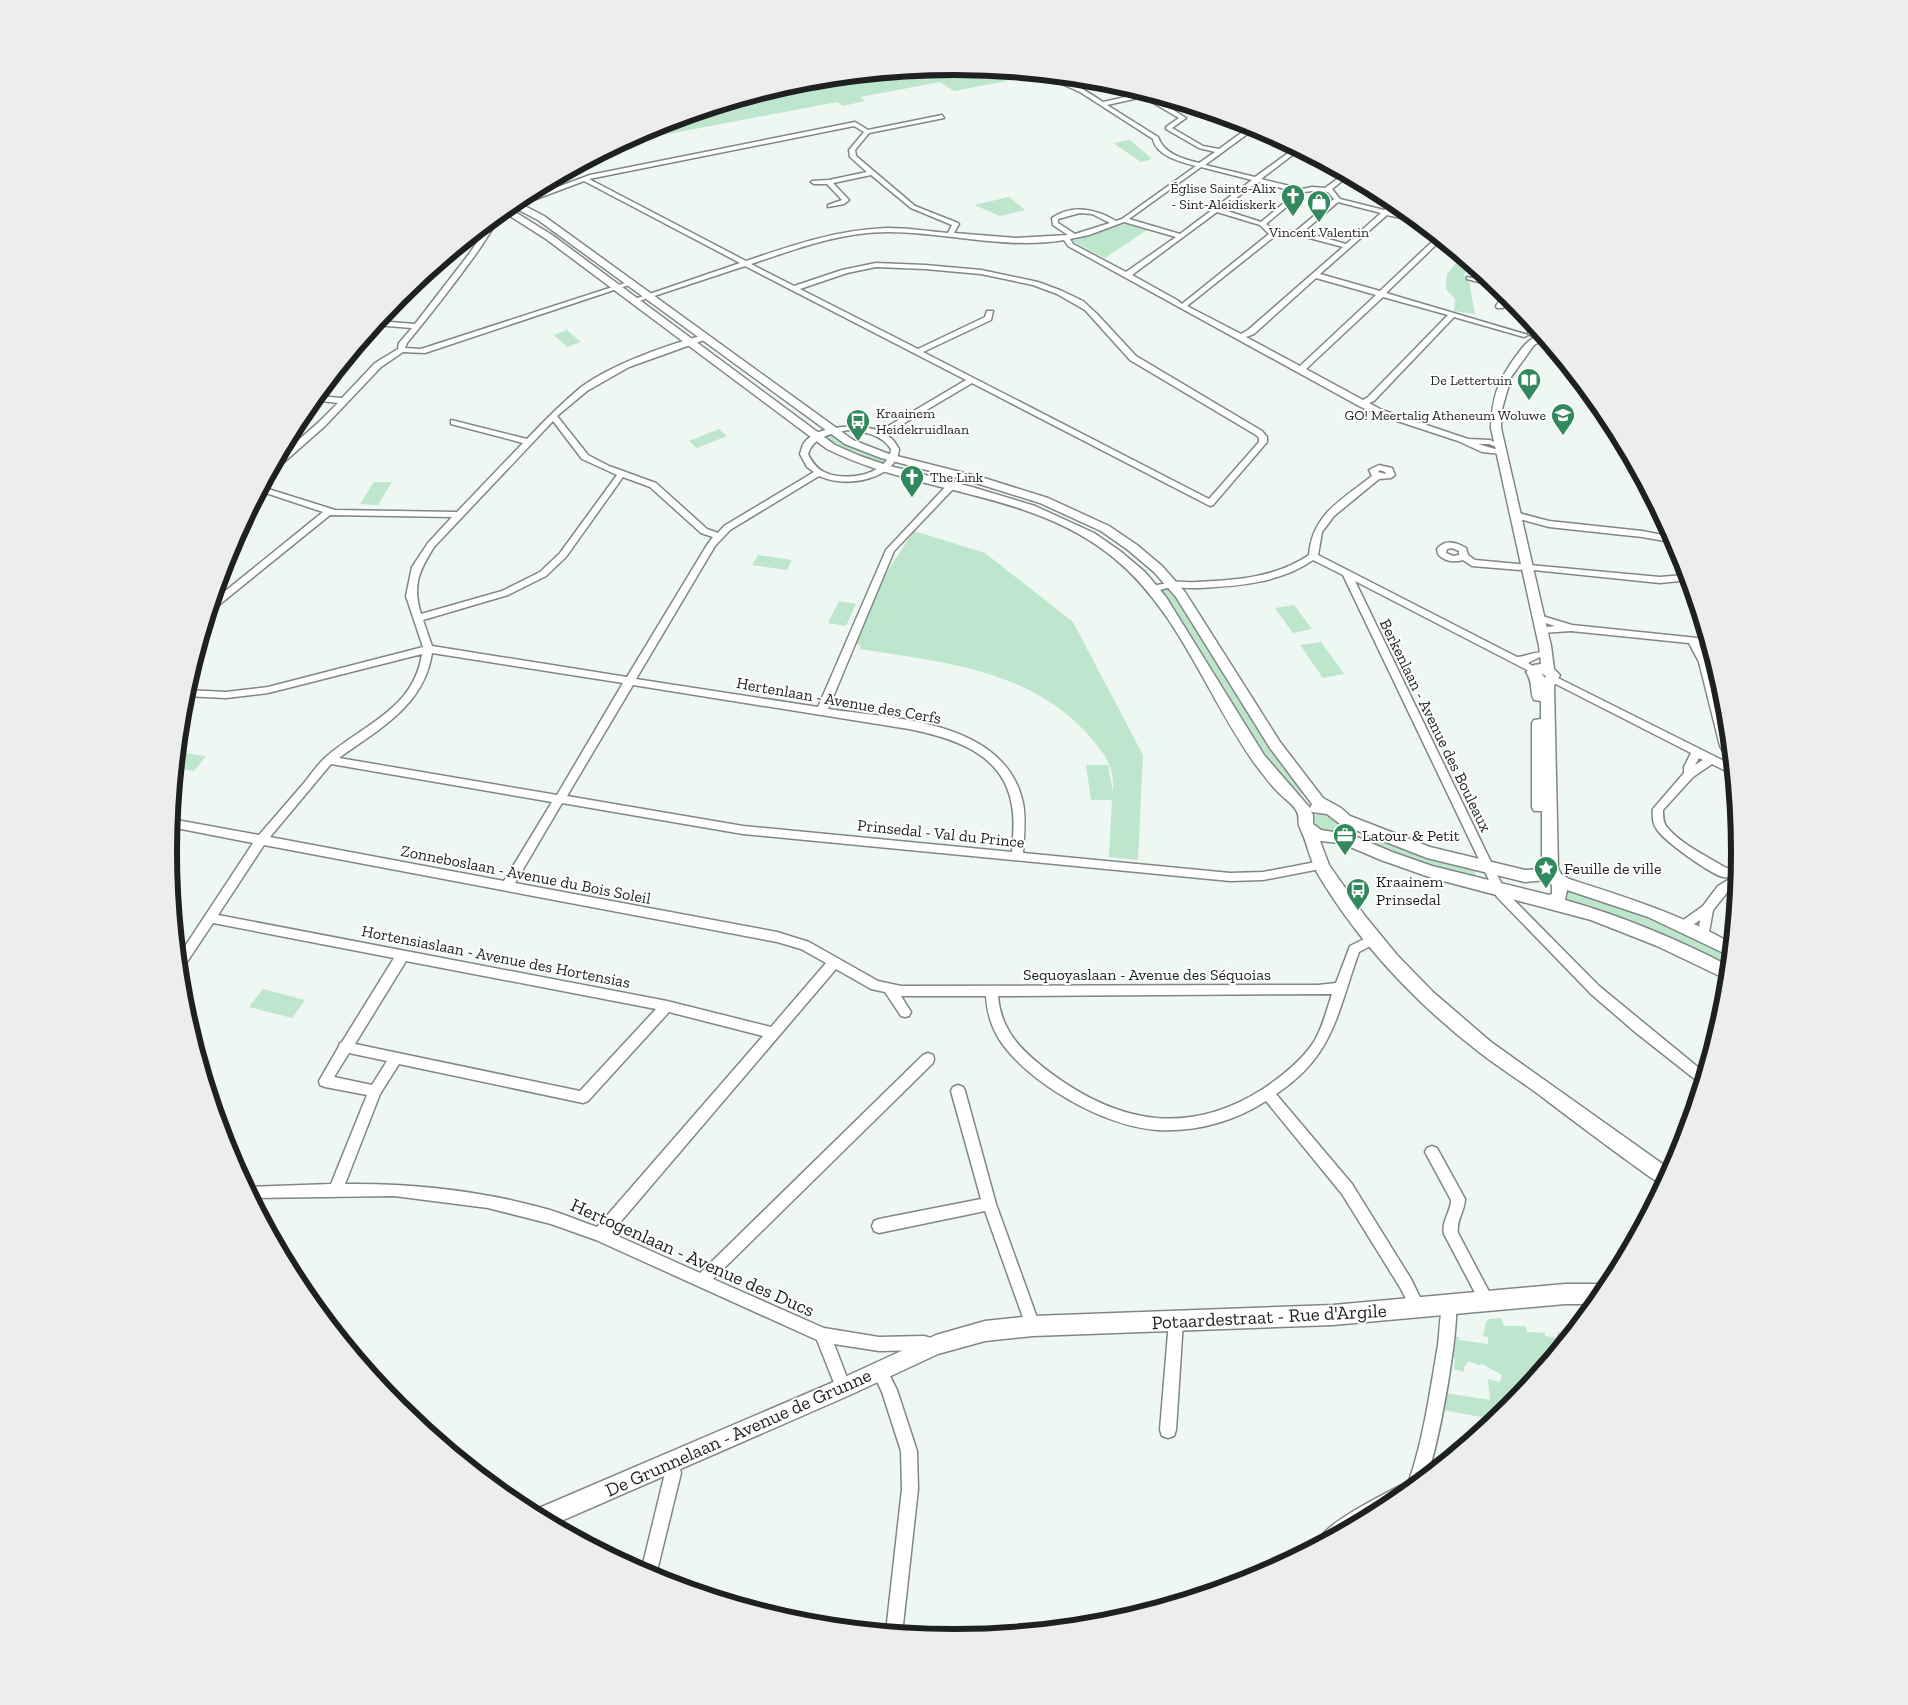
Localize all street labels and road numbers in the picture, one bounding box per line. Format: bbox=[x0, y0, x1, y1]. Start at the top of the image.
street label: Berkenlaan - Avenue des Bouleaux bbox=[1376, 616, 1496, 835]
street label: Hertenlaan - Avenue des Cerfs bbox=[735, 673, 943, 728]
street label: Prinsedal - Val du Prince bbox=[856, 815, 1025, 852]
street label: Zonneboslaan - Avenue du Bois Soleil bbox=[399, 841, 653, 908]
street label: Hortensiaslaan - Avenue des Hortensias bbox=[360, 921, 632, 992]
street label: Sequoyaslaan - Avenue des Séquoias bbox=[1023, 965, 1271, 984]
street label: Hertogenlaan - Avenue des Ducs bbox=[567, 1193, 818, 1322]
street label: Potaardestraat - Rue d'Argile bbox=[1151, 1299, 1387, 1334]
street label: De Grunnelaan - Avenue de Grunne bbox=[602, 1363, 875, 1502]

